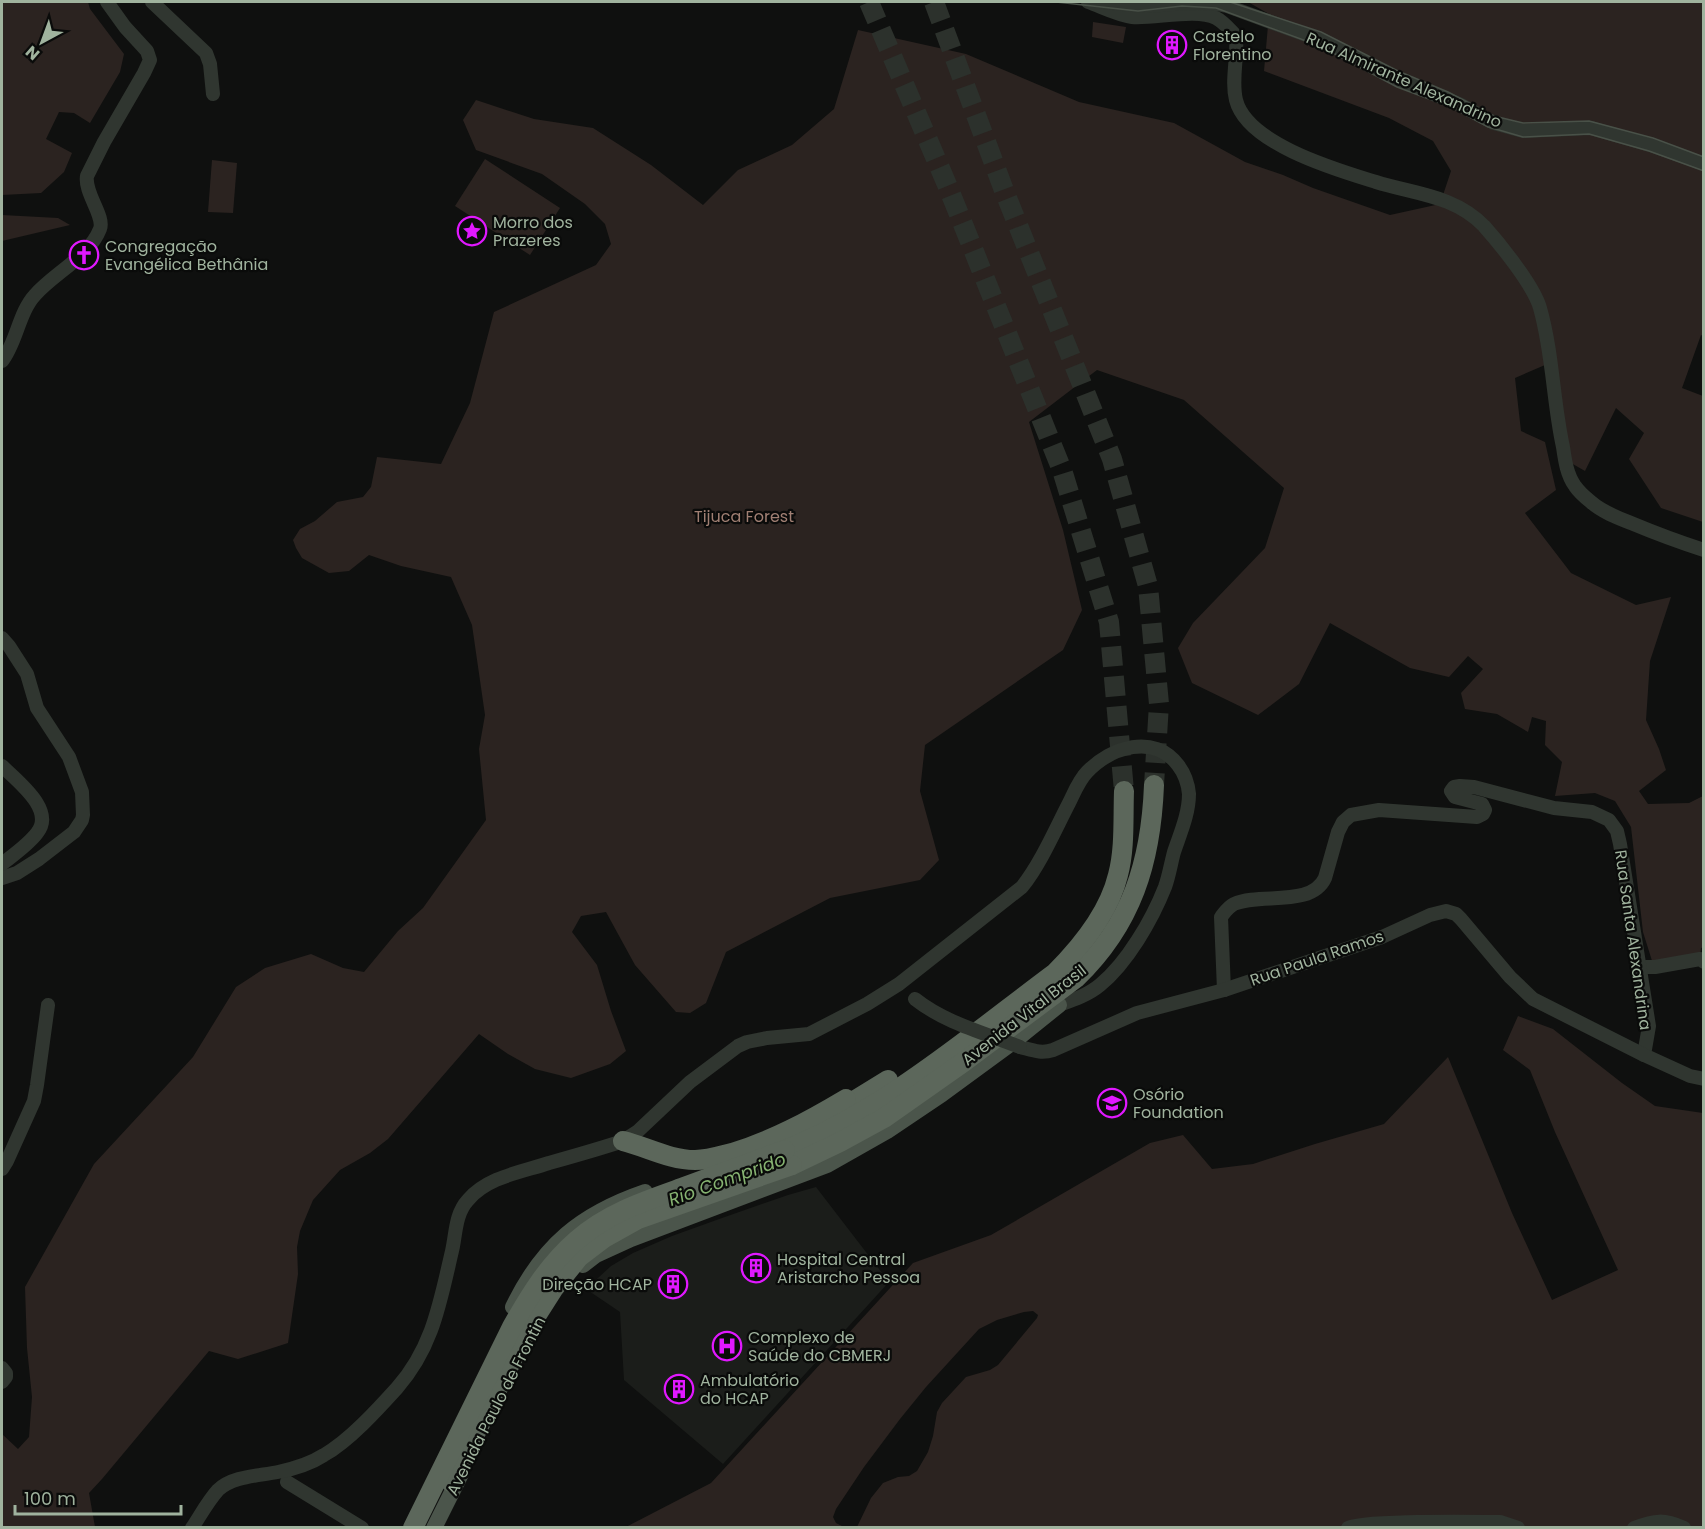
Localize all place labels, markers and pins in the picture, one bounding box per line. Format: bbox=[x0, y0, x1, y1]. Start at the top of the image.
place label: Castelo Florentino bbox=[1193, 25, 1272, 66]
building icon: Castelo Florentino bbox=[1156, 29, 1188, 61]
place label: Morro dos Prazeres bbox=[493, 211, 573, 252]
place icon: Morro dos Prazeres bbox=[456, 215, 488, 247]
place label: Congregação Evangélica Bethânia bbox=[105, 235, 268, 276]
church icon: Congregação Evangélica Bethânia bbox=[68, 239, 100, 271]
place label: Osório Foundation bbox=[1133, 1083, 1224, 1124]
school or university icon: Osório Foundation bbox=[1096, 1087, 1128, 1119]
place label: Hospital Central Aristarcho Pessoa bbox=[777, 1248, 920, 1289]
building icon: Hospital Central Aristarcho Pessoa bbox=[740, 1252, 772, 1284]
building icon: Direção HCAP bbox=[657, 1268, 689, 1300]
place label: Direção HCAP bbox=[542, 1273, 652, 1296]
place label: Complexo de Saúde do CBMERJ bbox=[748, 1326, 891, 1367]
hospital icon: Complexo de Saúde do CBMERJ bbox=[711, 1330, 743, 1362]
place label: Ambulatório do HCAP bbox=[700, 1369, 799, 1410]
building icon: Ambulatório do HCAP bbox=[663, 1373, 695, 1405]

